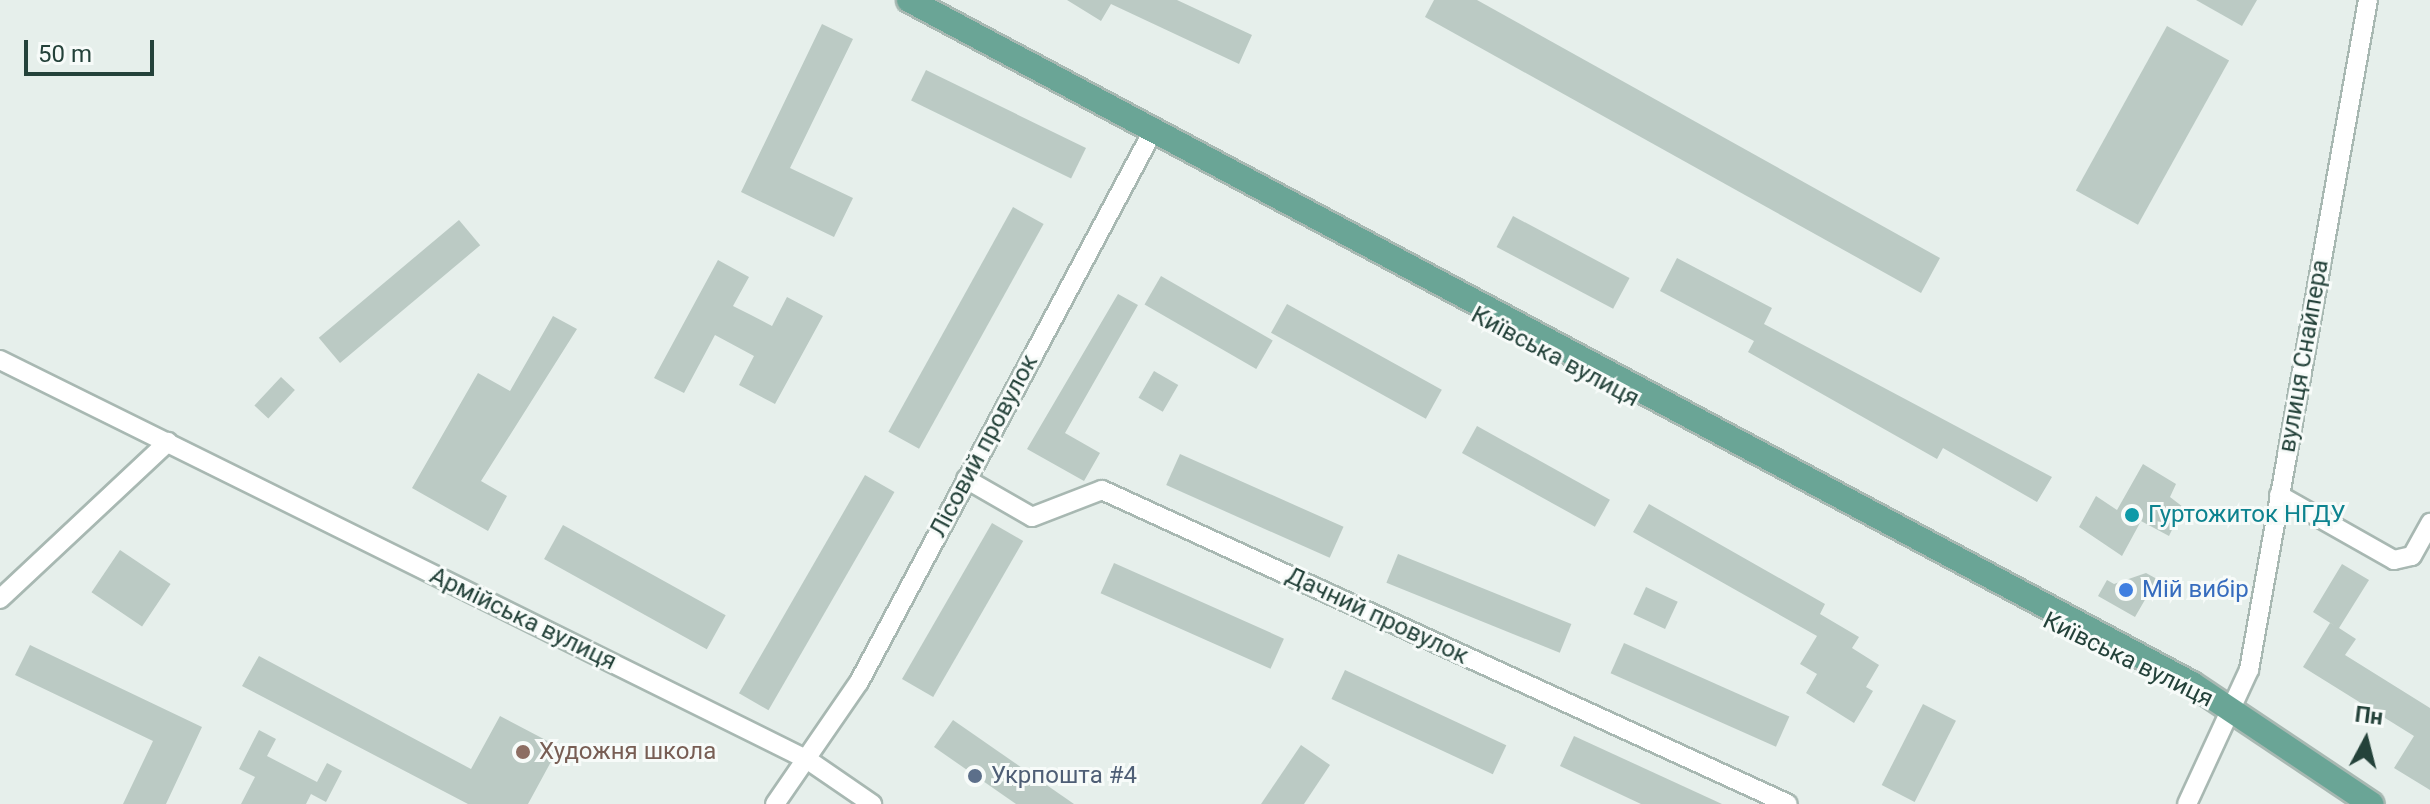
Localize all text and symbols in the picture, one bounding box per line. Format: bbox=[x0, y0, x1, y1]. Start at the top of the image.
scale bar bbox=[28, 24, 158, 74]
text: 50 m bbox=[38, 40, 92, 68]
street label: вулиця Снайпера bbox=[2273, 257, 2335, 455]
street label: Київська вулиця bbox=[1466, 301, 1644, 413]
street label: Лісовий провулок bbox=[924, 350, 1044, 542]
place label: Гуртожиток НГДУ bbox=[2148, 501, 2346, 529]
marker: Гуртожиток НГДУ bbox=[2123, 506, 2141, 524]
street label: Армійська вулиця bbox=[425, 561, 621, 677]
street label: Дачний провулок bbox=[1281, 561, 1473, 671]
place label: Мій вибір bbox=[2142, 576, 2249, 604]
marker: Мій вибір bbox=[2117, 581, 2135, 599]
street label: Київська вулиця bbox=[2038, 606, 2218, 714]
north arrow bbox=[2326, 700, 2406, 780]
text: Пн bbox=[2354, 702, 2384, 730]
place label: Художня школа bbox=[539, 738, 716, 766]
marker: Художня школа bbox=[514, 743, 532, 761]
place label: Укрпошта #4 bbox=[991, 762, 1137, 790]
marker: Укрпошта #4 bbox=[966, 767, 984, 785]

